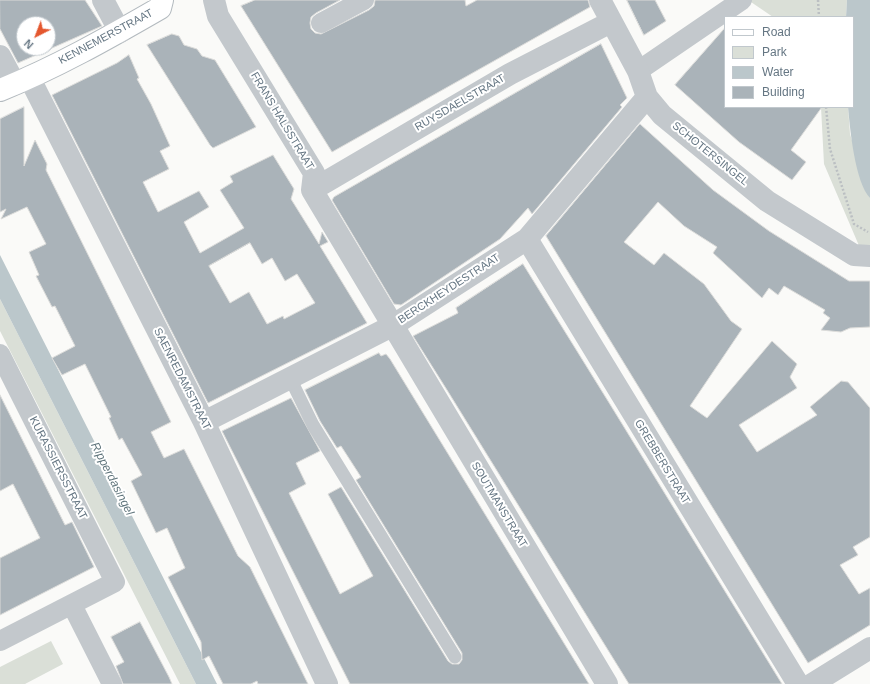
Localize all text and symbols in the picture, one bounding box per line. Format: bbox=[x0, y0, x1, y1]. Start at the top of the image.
street label: KENNEMERSTRAAT bbox=[57, 7, 155, 67]
north arrow bbox=[16, 16, 56, 56]
legend bbox=[724, 16, 854, 108]
text: Road bbox=[762, 25, 791, 39]
text: N bbox=[22, 37, 36, 51]
text: Park bbox=[762, 45, 787, 59]
text: Water bbox=[762, 65, 794, 79]
street label: FRANS HALSSTRAAT bbox=[248, 70, 316, 172]
street label: RUYSDAELSTRAAT bbox=[413, 72, 507, 134]
text: Building bbox=[762, 85, 805, 99]
street label: SCHOTERSINGEL bbox=[669, 119, 751, 189]
street label: BERCKHEYDESTRAAT bbox=[396, 251, 502, 327]
street label: SAENREDAMSTRAAT bbox=[151, 326, 213, 432]
street label: KURASSIERSSTRAAT bbox=[26, 414, 90, 522]
street label: GREBBERSTRAAT bbox=[632, 417, 692, 507]
water label: Ripperdasingel bbox=[87, 440, 137, 518]
street label: SOUTMANSTRAAT bbox=[468, 460, 530, 550]

